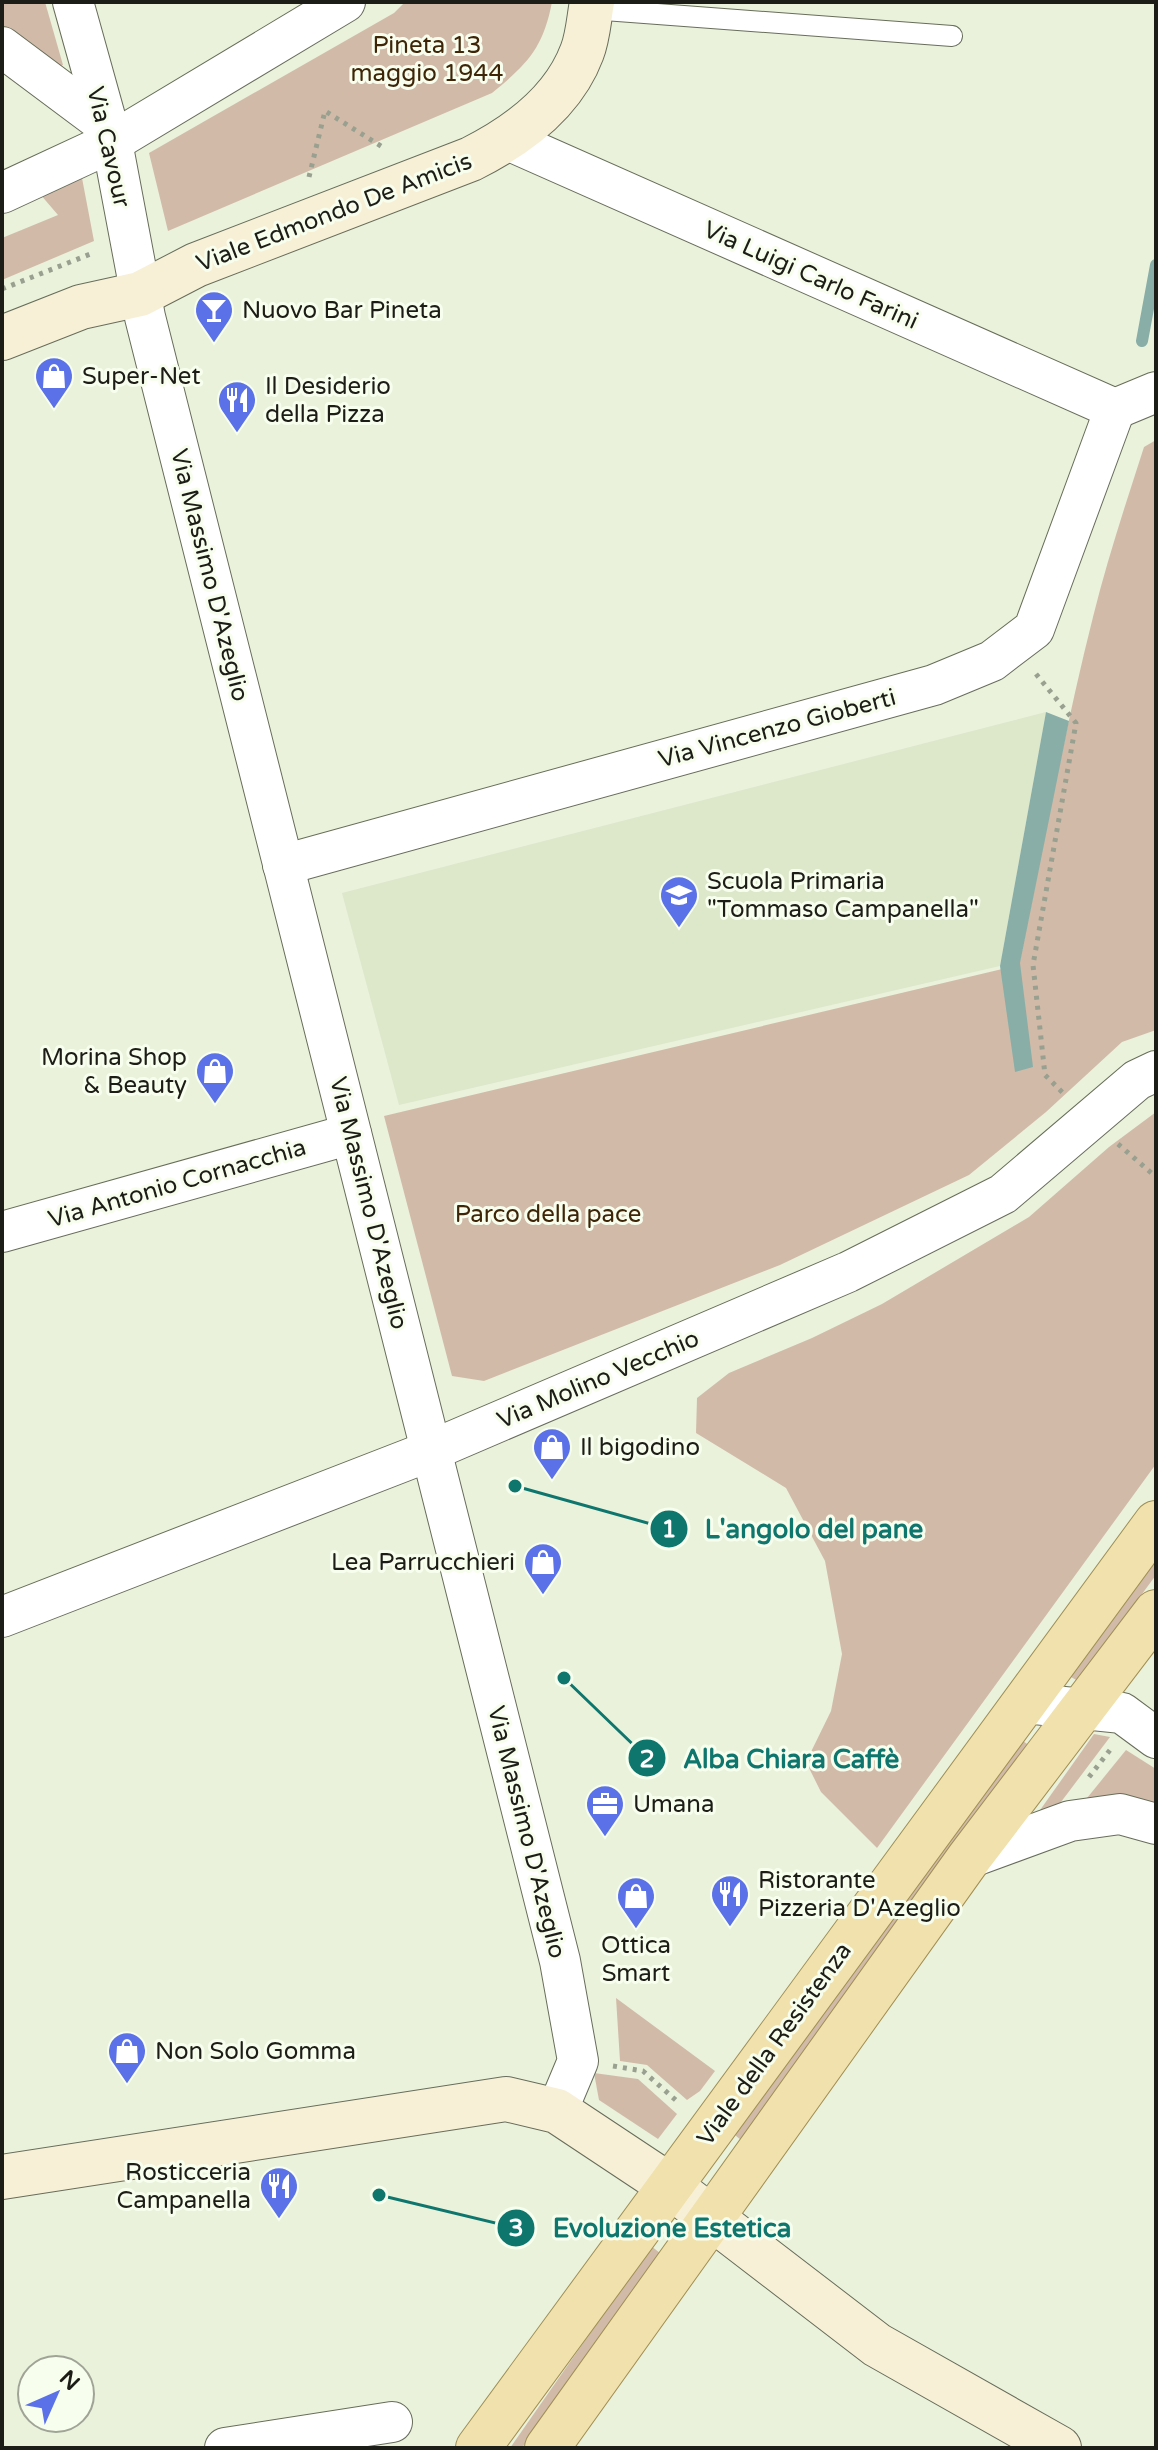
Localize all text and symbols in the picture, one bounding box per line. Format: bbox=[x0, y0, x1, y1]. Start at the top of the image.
park label: Pineta 13 maggio 1944 bbox=[351, 31, 503, 88]
street label: Via Cavour bbox=[81, 84, 137, 211]
street label: Viale Edmondo De Amicis bbox=[192, 147, 476, 278]
street label: Via Luigi Carlo Farini bbox=[699, 215, 923, 336]
bar icon: Nuovo Bar Pineta bbox=[193, 289, 235, 344]
place label: Nuovo Bar Pineta bbox=[242, 296, 442, 325]
shop icon: Super-Net bbox=[33, 355, 75, 410]
place label: Super-Net bbox=[82, 362, 201, 391]
place label: Il Desiderio della Pizza bbox=[265, 372, 391, 429]
restaurant icon: Il Desiderio della Pizza bbox=[216, 379, 258, 434]
street label: Via Massimo D'Azeglio bbox=[164, 446, 255, 704]
street label: Via Vincenzo Gioberti bbox=[655, 683, 899, 774]
place label: Scuola Primaria "Tommaso Campanella" bbox=[707, 867, 979, 924]
school or university icon: Scuola Primaria "Tommaso Campanella" bbox=[658, 874, 700, 929]
place label: Morina Shop & Beauty bbox=[41, 1043, 187, 1100]
shop icon: Morina Shop & Beauty bbox=[194, 1050, 236, 1105]
street label: Via Massimo D'Azeglio bbox=[323, 1074, 414, 1332]
street label: Via Antonio Cornacchia bbox=[45, 1133, 309, 1234]
park label: Parco della pace bbox=[455, 1200, 641, 1229]
street label: Via Molino Vecchio bbox=[493, 1324, 704, 1435]
shop icon: Il bigodino bbox=[531, 1426, 573, 1481]
place label: Il bigodino bbox=[580, 1433, 700, 1462]
callout: L'angolo del pane bbox=[649, 1504, 939, 1554]
text: L'angolo del pane bbox=[705, 1514, 923, 1545]
text: 1 bbox=[661, 1515, 677, 1544]
shop icon: Lea Parrucchieri bbox=[522, 1541, 564, 1596]
place label: Lea Parrucchieri bbox=[331, 1548, 515, 1577]
street label: Via Massimo D'Azeglio bbox=[481, 1703, 572, 1961]
callout: Alba Chiara Caffè bbox=[627, 1733, 915, 1783]
text: Alba Chiara Caffè bbox=[683, 1744, 899, 1775]
text: 2 bbox=[639, 1745, 655, 1774]
office icon: Umana bbox=[584, 1783, 626, 1838]
place label: Umana bbox=[633, 1790, 714, 1819]
place label: Ristorante Pizzeria D'Azeglio bbox=[758, 1866, 961, 1923]
restaurant icon: Ristorante Pizzeria D'Azeglio bbox=[709, 1873, 751, 1928]
shop icon: Ottica Smart bbox=[615, 1875, 657, 1930]
place label: Ottica Smart bbox=[601, 1931, 671, 1988]
street label: Viale della Resistenza bbox=[691, 1937, 858, 2152]
shop icon: Non Solo Gomma bbox=[106, 2030, 148, 2085]
place label: Non Solo Gomma bbox=[155, 2037, 356, 2066]
place label: Rosticceria Campanella bbox=[117, 2158, 251, 2215]
restaurant icon: Rosticceria Campanella bbox=[258, 2165, 300, 2220]
callout: Evoluzione Estetica bbox=[496, 2203, 807, 2253]
text: Evoluzione Estetica bbox=[553, 2213, 791, 2244]
text: 3 bbox=[508, 2214, 524, 2243]
north arrow bbox=[16, 2354, 96, 2434]
text: N bbox=[54, 2365, 85, 2396]

